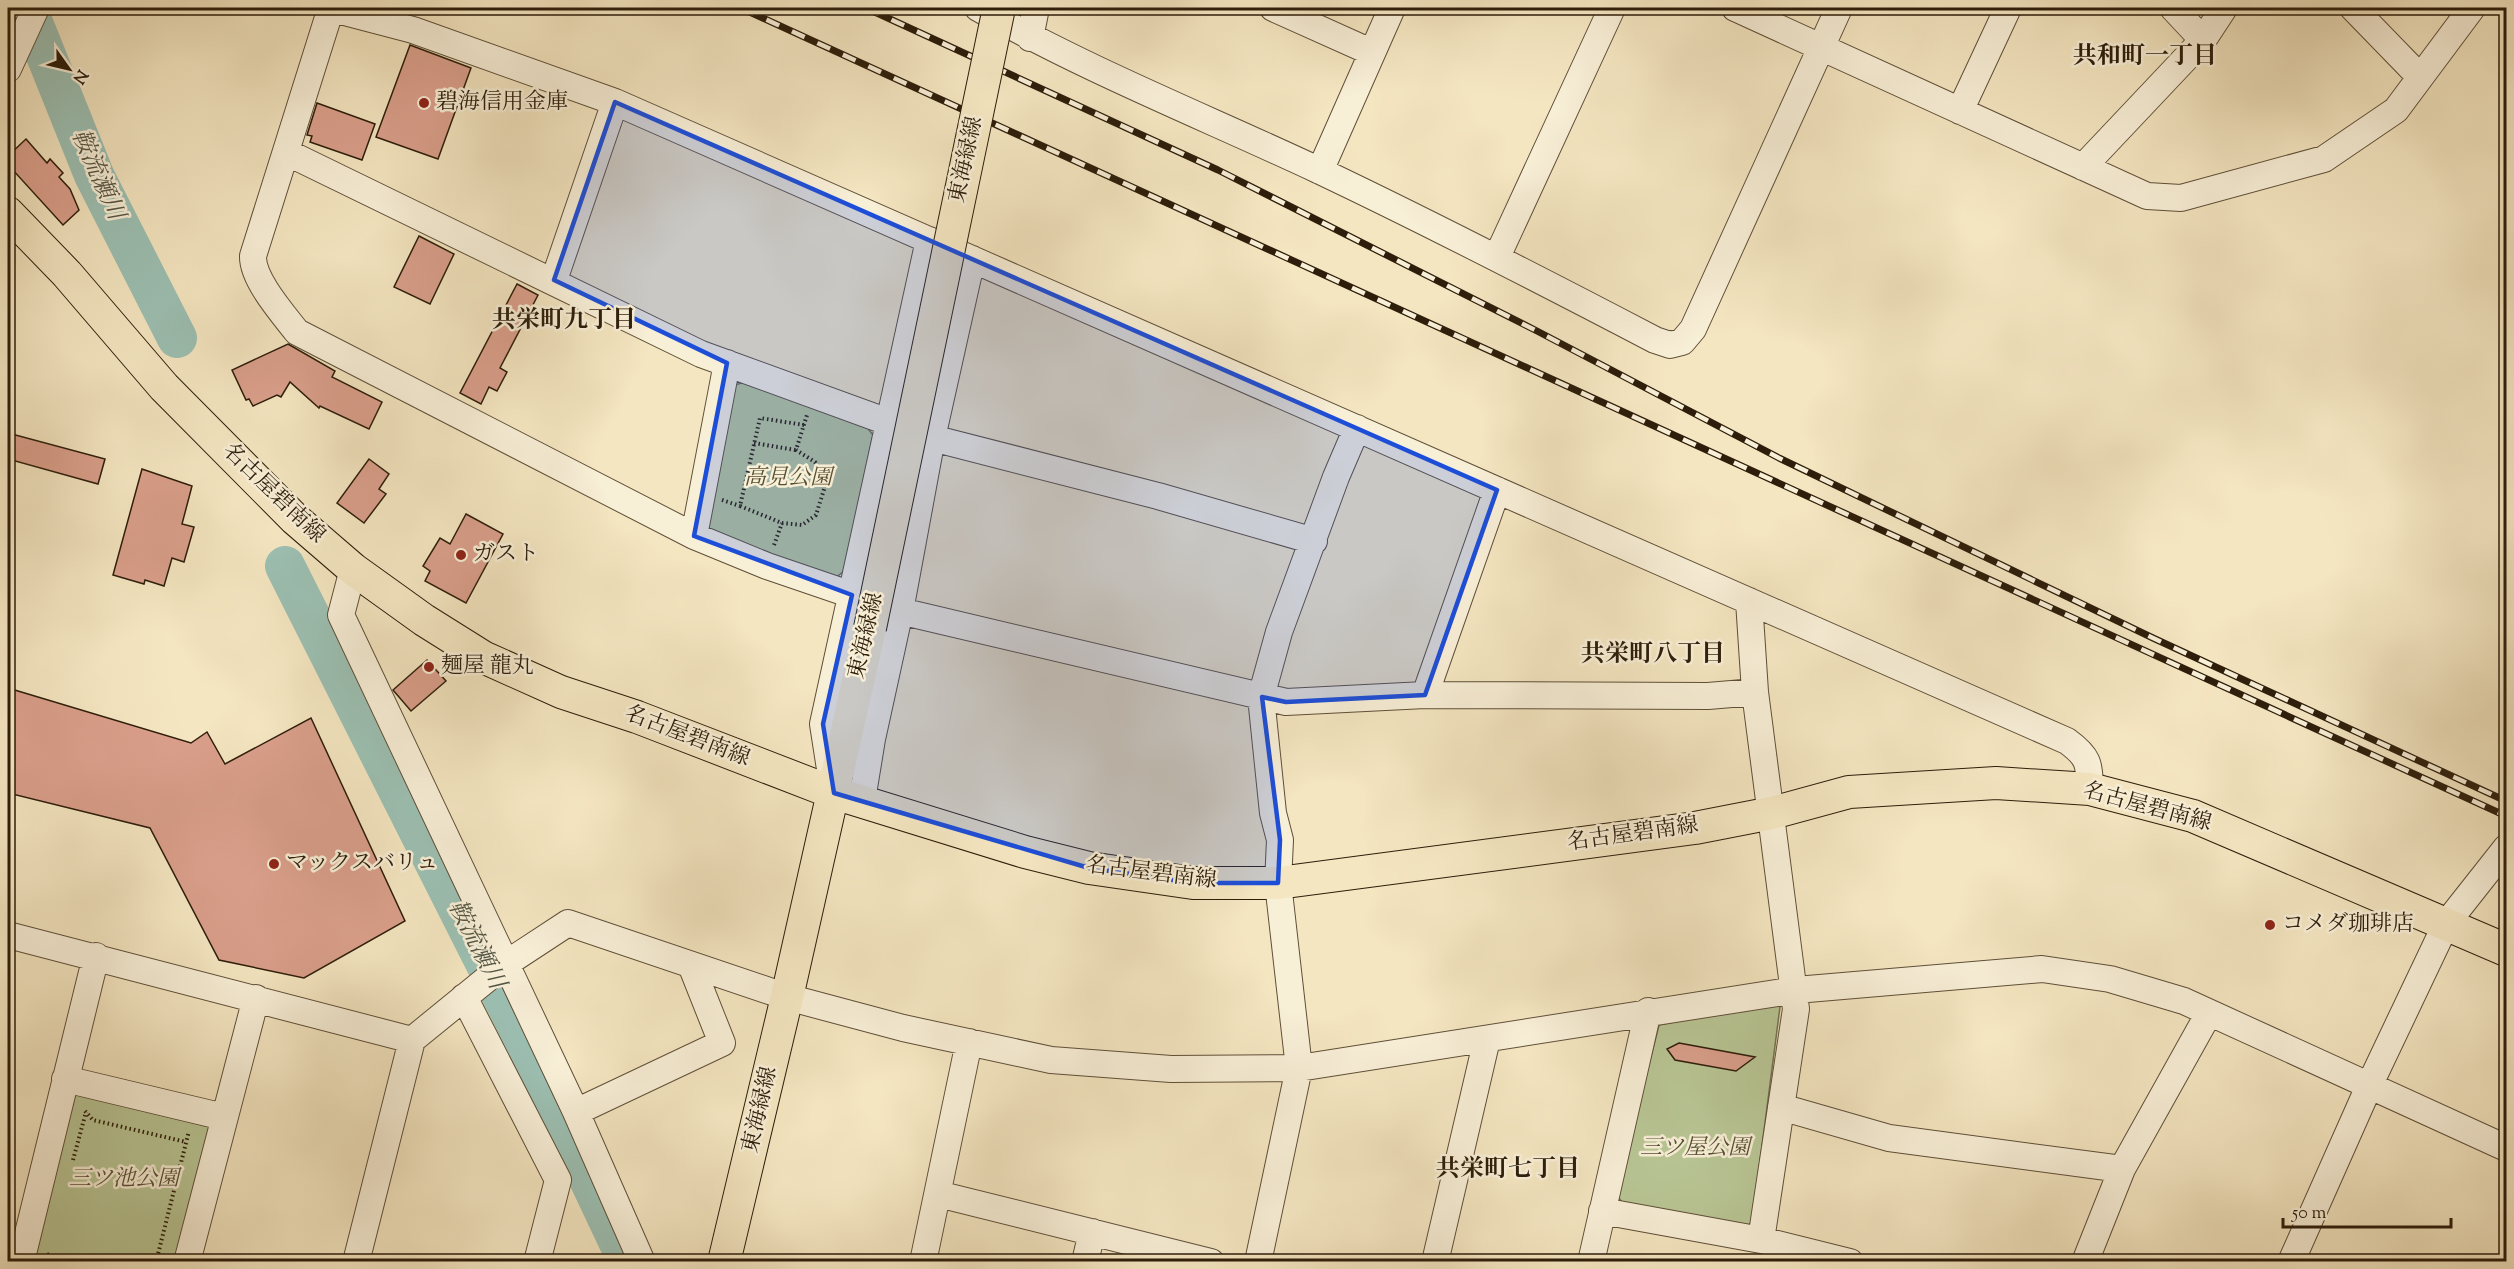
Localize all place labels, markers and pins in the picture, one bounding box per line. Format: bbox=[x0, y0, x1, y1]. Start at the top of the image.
place label: 碧海信用金庫 bbox=[436, 87, 568, 119]
marker: 碧海信用金庫 bbox=[417, 96, 431, 110]
place label: ガスト bbox=[473, 539, 539, 571]
marker: ガスト bbox=[454, 548, 468, 562]
place label: 麺屋 龍丸 bbox=[441, 651, 534, 683]
marker: 麺屋 龍丸 bbox=[422, 660, 436, 674]
place label: マックスバリュ bbox=[286, 848, 438, 880]
marker: マックスバリュ bbox=[267, 857, 281, 871]
place label: コメダ珈琲店 bbox=[2282, 909, 2414, 941]
marker: コメダ珈琲店 bbox=[2263, 918, 2277, 932]

